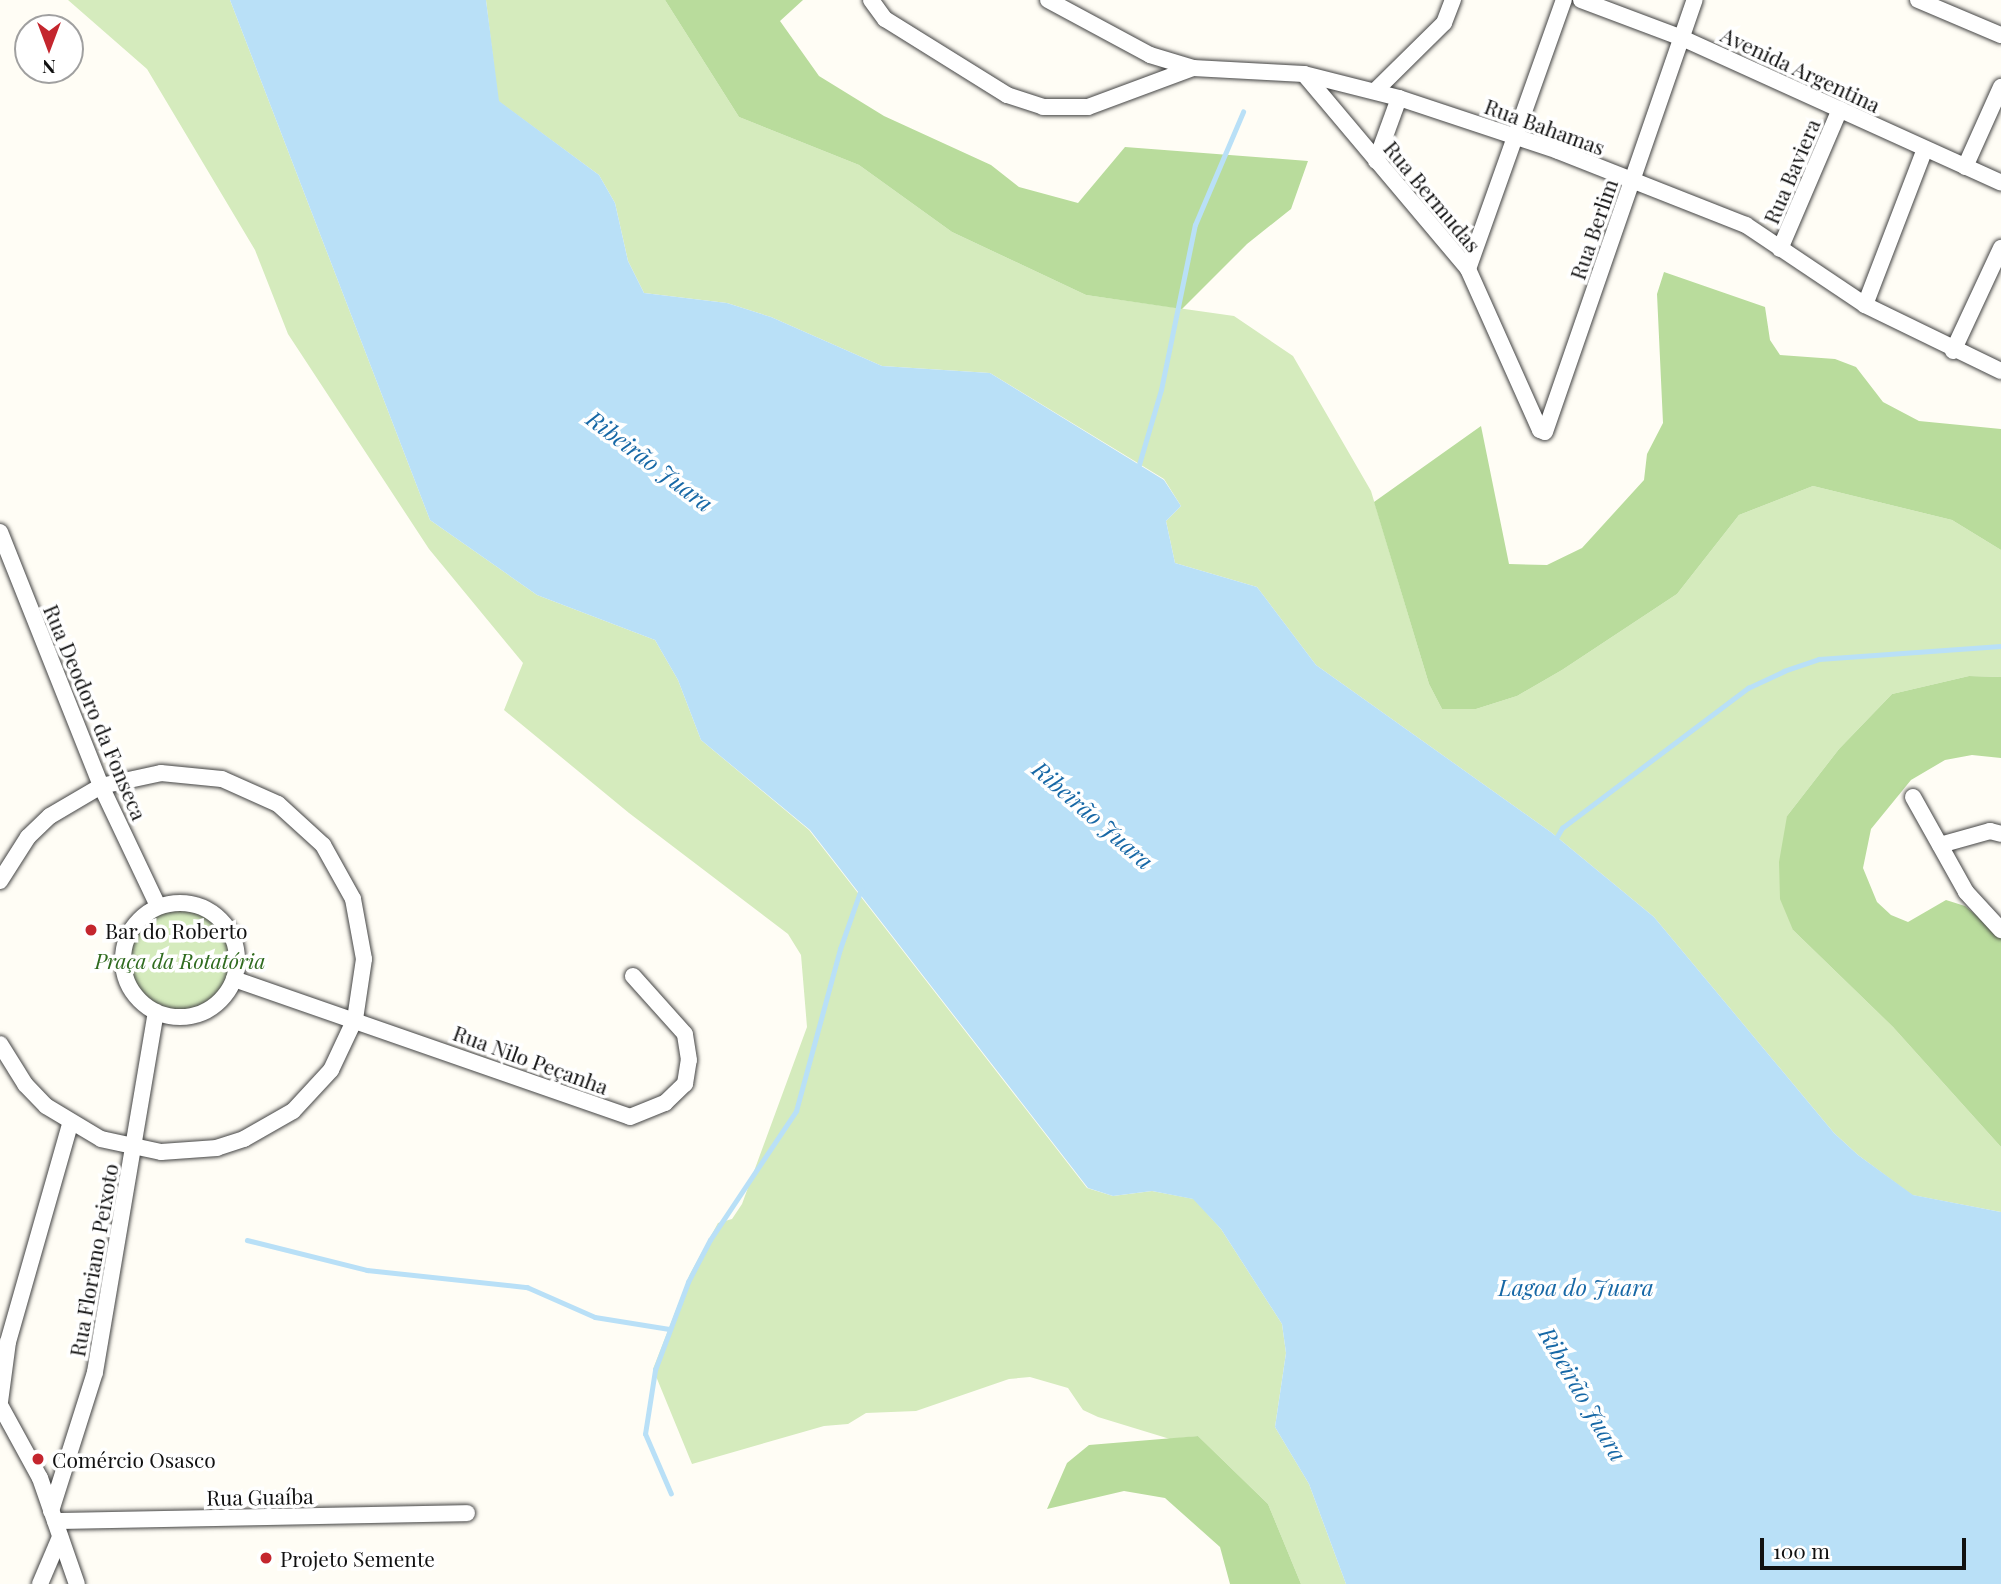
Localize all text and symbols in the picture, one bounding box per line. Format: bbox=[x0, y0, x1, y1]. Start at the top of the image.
north arrow bbox=[14, 14, 84, 84]
street label: Avenida Argentina bbox=[1717, 21, 1885, 117]
text: N bbox=[42, 55, 56, 81]
street label: Rua Bahamas bbox=[1481, 93, 1609, 159]
street label: Rua Baviera bbox=[1758, 115, 1824, 227]
street label: Rua Bermudas bbox=[1379, 135, 1487, 257]
street label: Rua Berlim bbox=[1564, 175, 1622, 283]
water label: Ribeirão Juara bbox=[582, 405, 718, 517]
street label: Rua Deodoro da Fonseca bbox=[39, 600, 153, 824]
water label: Ribeirão Juara bbox=[1027, 755, 1159, 875]
place label: Bar do Roberto bbox=[105, 917, 248, 943]
marker: Bar do Roberto bbox=[83, 922, 99, 938]
park label: Praça da Rotatória bbox=[95, 947, 265, 973]
street label: Rua Nilo Peçanha bbox=[450, 1019, 612, 1099]
street label: Rua Floriano Peixoto bbox=[64, 1161, 122, 1359]
water label: Lagoa do Juara bbox=[1498, 1273, 1654, 1301]
water label: Ribeirão Juara bbox=[1533, 1322, 1633, 1466]
place label: Comércio Osasco bbox=[52, 1446, 216, 1472]
marker: Comércio Osasco bbox=[30, 1451, 46, 1467]
street label: Rua Guaíba bbox=[206, 1482, 314, 1510]
scale bar bbox=[1763, 1524, 1969, 1568]
text: 100 m bbox=[1773, 1536, 1830, 1564]
place label: Projeto Semente bbox=[280, 1545, 435, 1571]
marker: Projeto Semente bbox=[258, 1550, 274, 1566]

